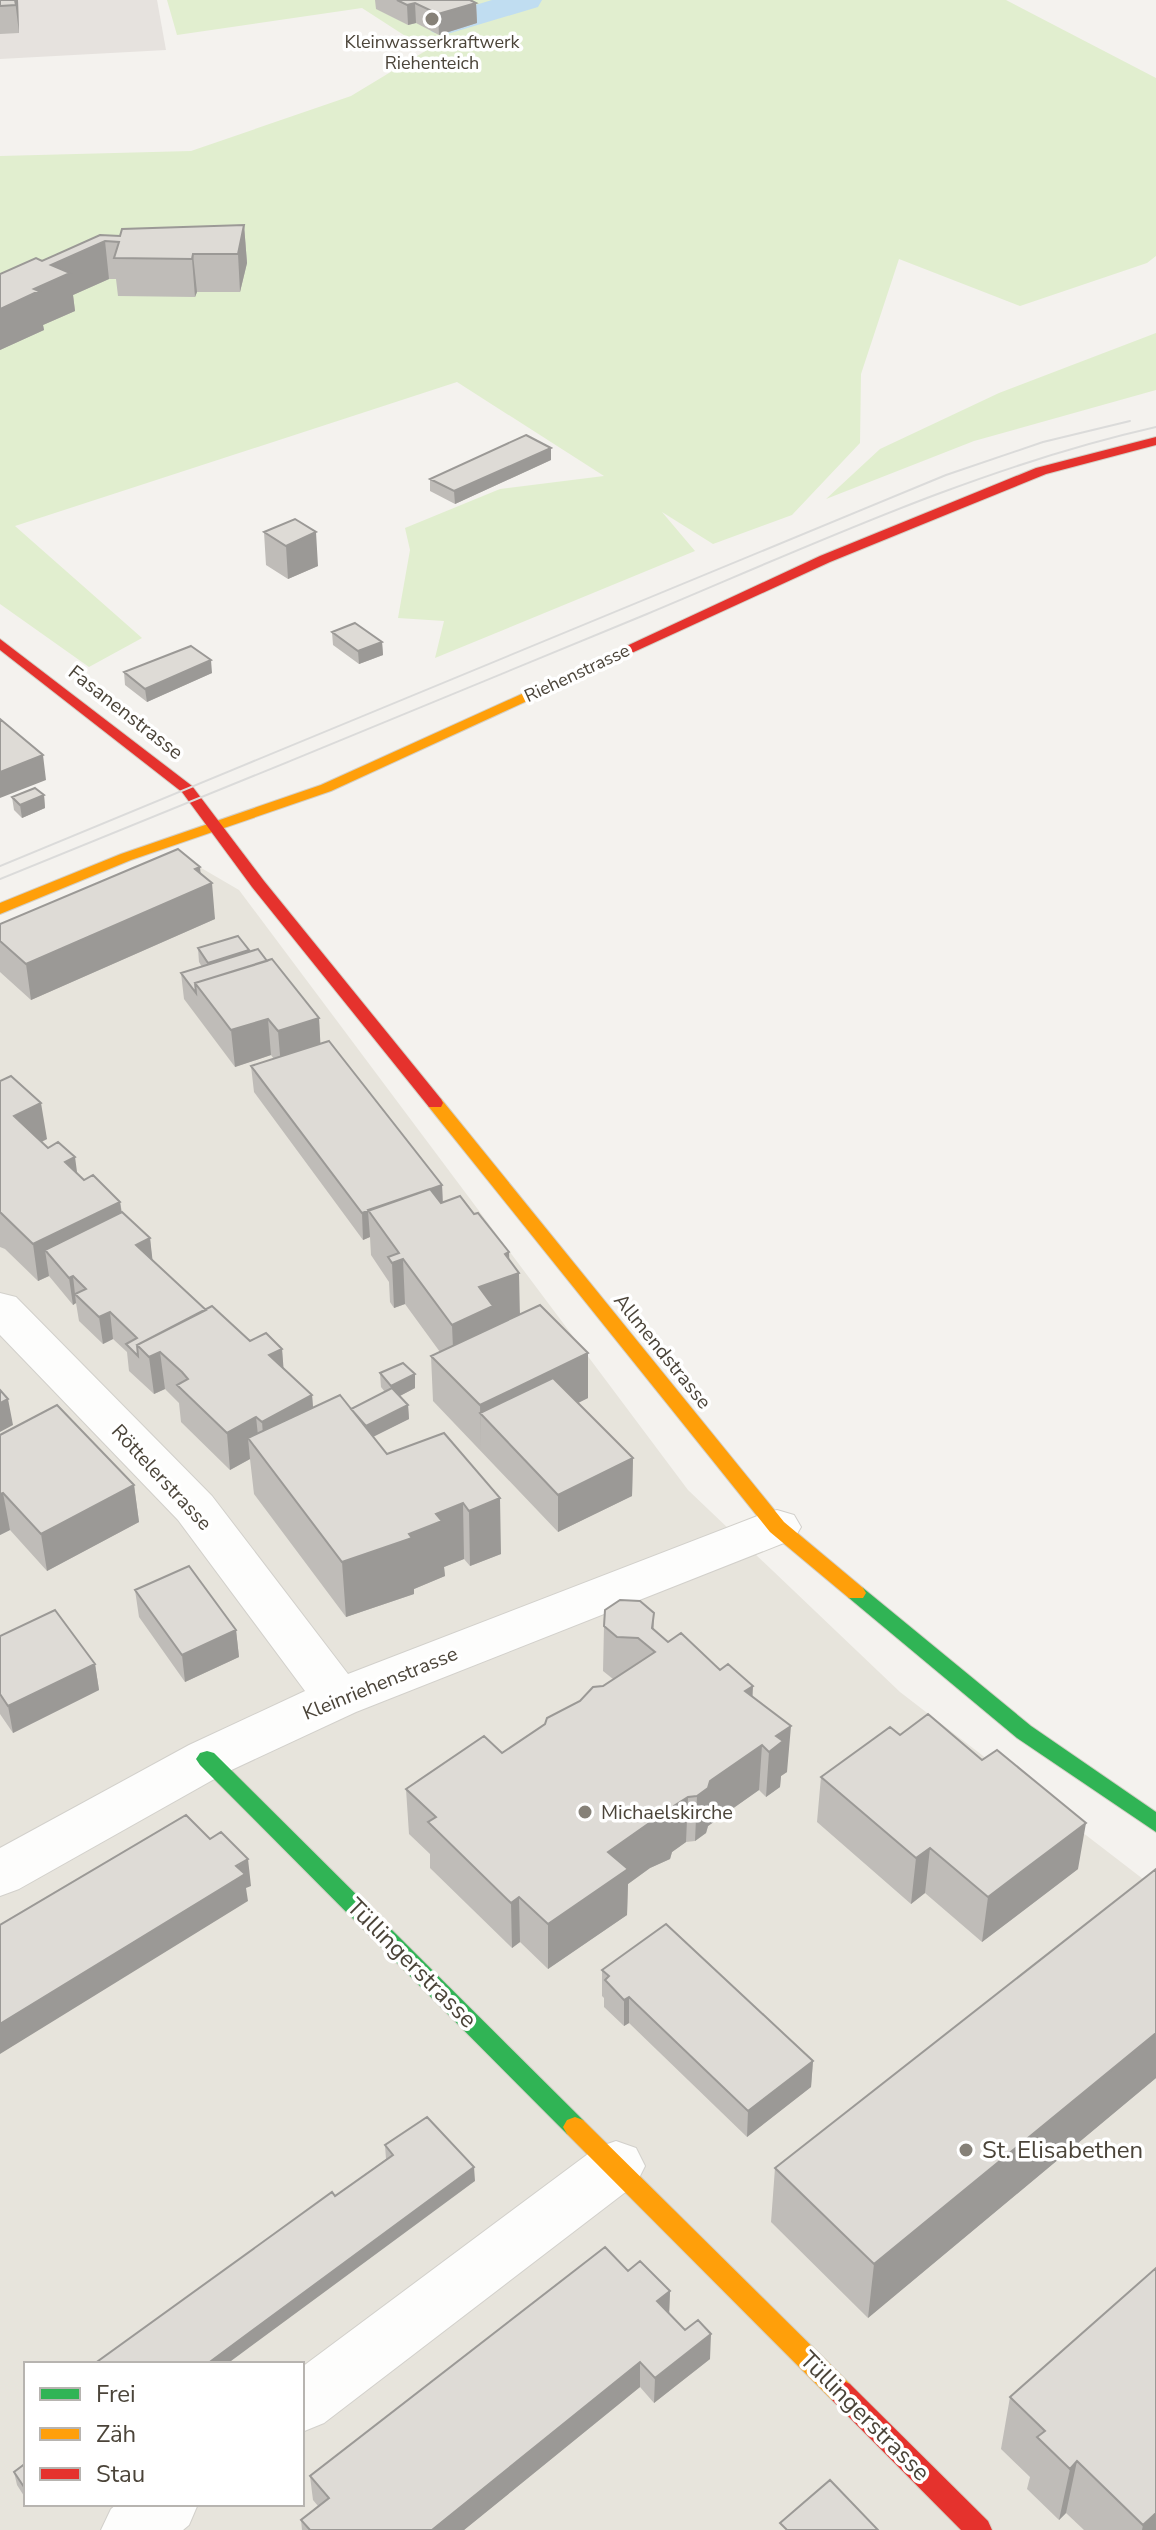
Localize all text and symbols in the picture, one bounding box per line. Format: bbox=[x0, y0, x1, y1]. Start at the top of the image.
marker: Kleinwasserkraftwerk Riehenteich bbox=[423, 10, 441, 28]
place label: Kleinwasserkraftwerk Riehenteich bbox=[344, 30, 521, 75]
street label: Riehenstrasse bbox=[521, 638, 633, 708]
street label: Fasanenstrasse bbox=[63, 659, 189, 766]
street label: Allmendstrasse bbox=[608, 1288, 718, 1415]
street label: Röttelerstrasse bbox=[105, 1418, 218, 1536]
street label: Kleinriehenstrasse bbox=[299, 1640, 462, 1727]
place label: Michaelskirche bbox=[601, 1799, 733, 1826]
marker: Michaelskirche bbox=[576, 1803, 594, 1821]
street label: Tüllingerstrasse bbox=[340, 1891, 484, 2035]
place label: St. Elisabethen bbox=[982, 2134, 1143, 2166]
marker: St. Elisabethen bbox=[957, 2141, 975, 2159]
street label: Tüllingerstrasse bbox=[793, 2344, 937, 2488]
legend bbox=[24, 2362, 304, 2506]
text: Frei bbox=[96, 2378, 136, 2410]
text: Zäh bbox=[96, 2418, 136, 2450]
text: Stau bbox=[96, 2458, 145, 2490]

